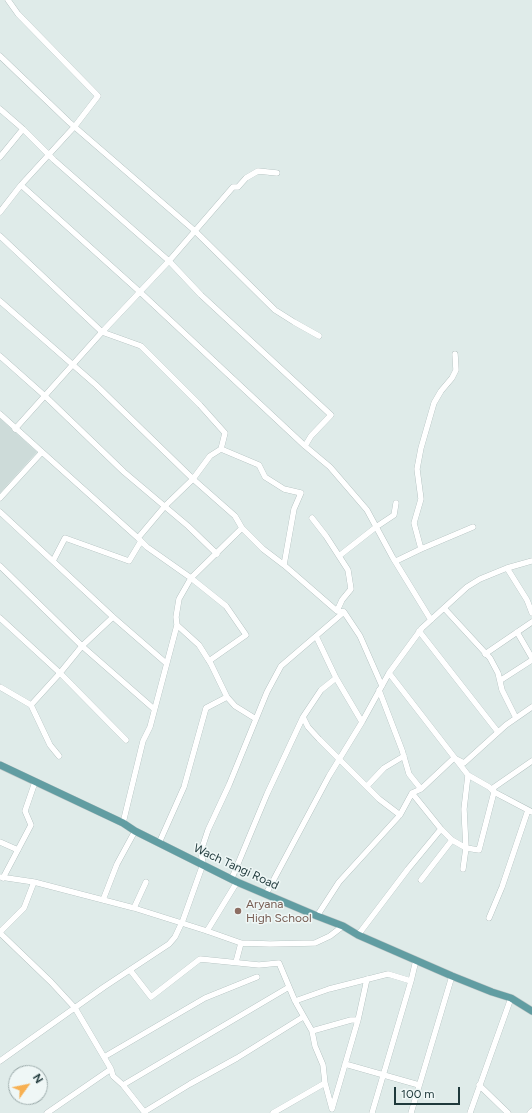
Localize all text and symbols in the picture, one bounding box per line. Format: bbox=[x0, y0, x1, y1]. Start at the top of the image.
street label: Wach Tangi Road bbox=[191, 841, 281, 893]
place label: Aryana High School bbox=[246, 897, 312, 925]
marker: Aryana High School bbox=[233, 906, 243, 916]
north arrow bbox=[8, 1065, 48, 1105]
text: N bbox=[30, 1072, 45, 1086]
scale bar bbox=[396, 1079, 462, 1105]
text: 100 m bbox=[401, 1087, 435, 1101]

